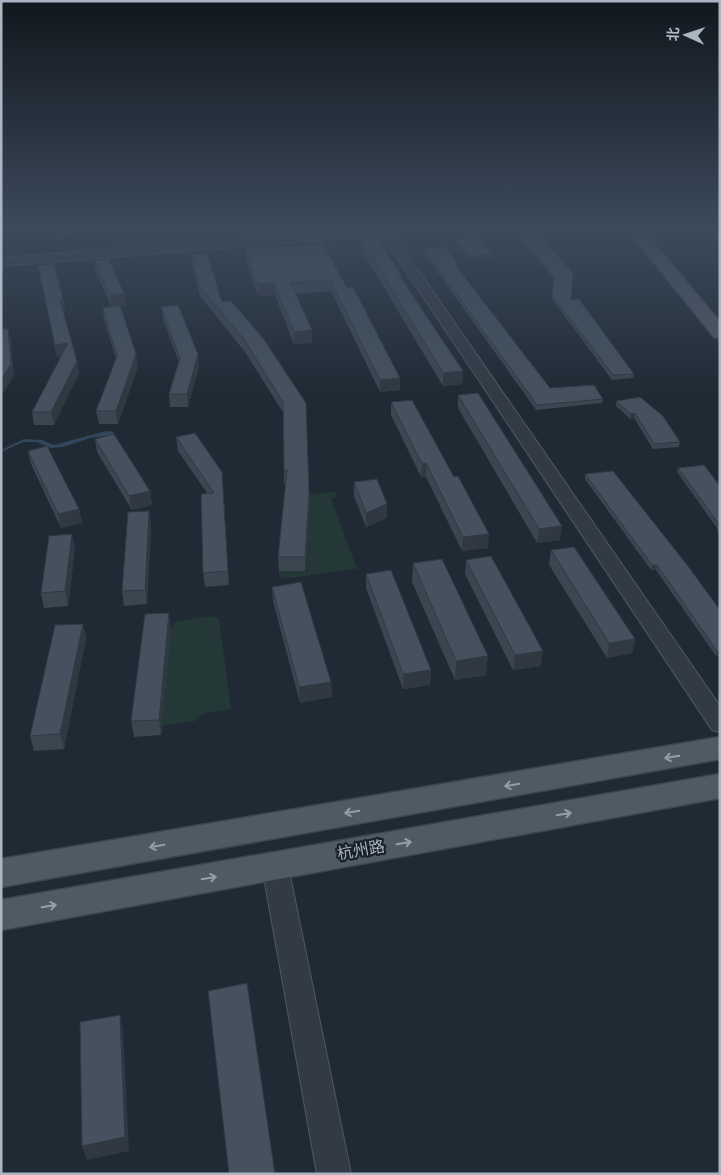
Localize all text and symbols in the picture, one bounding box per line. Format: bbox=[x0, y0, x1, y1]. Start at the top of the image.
north arrow bbox=[661, 10, 711, 60]
text: 北 bbox=[665, 27, 681, 42]
one-way arrow bbox=[664, 752, 680, 762]
one-way arrow bbox=[504, 780, 520, 790]
one-way arrow bbox=[344, 808, 360, 818]
one-way arrow bbox=[555, 809, 571, 818]
street label: 杭州路 bbox=[336, 837, 386, 863]
one-way arrow bbox=[395, 837, 411, 847]
one-way arrow bbox=[149, 842, 165, 852]
one-way arrow bbox=[201, 872, 217, 882]
one-way arrow bbox=[41, 901, 57, 911]

